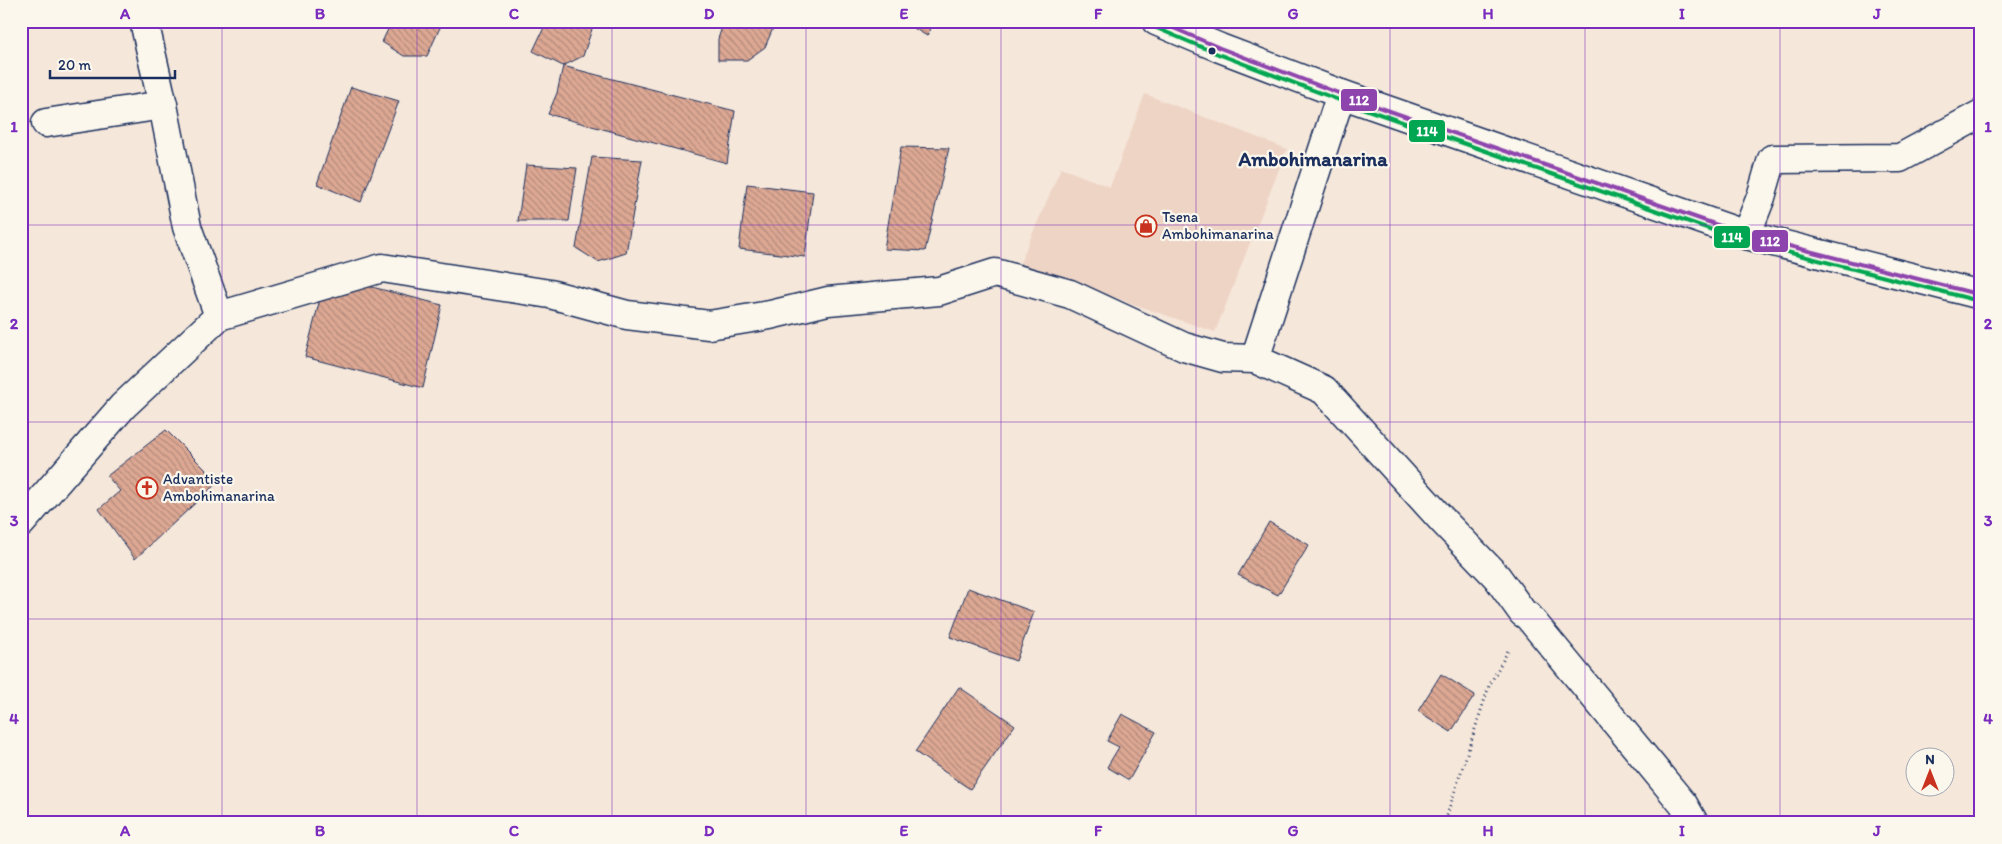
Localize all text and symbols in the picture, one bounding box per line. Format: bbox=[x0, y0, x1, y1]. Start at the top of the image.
text: A bbox=[119, 4, 131, 23]
text: B bbox=[315, 4, 326, 23]
text: C bbox=[509, 4, 520, 23]
text: D bbox=[704, 4, 715, 23]
text: E bbox=[900, 4, 909, 23]
text: F bbox=[1094, 4, 1103, 23]
text: G bbox=[1287, 4, 1299, 23]
text: H bbox=[1482, 4, 1494, 23]
text: I bbox=[1679, 4, 1685, 23]
text: J bbox=[1872, 4, 1881, 23]
unlabelled marker bbox=[1207, 46, 1217, 56]
scale bar bbox=[50, 48, 175, 80]
text: 20 m bbox=[58, 56, 92, 74]
line badge: 112 bbox=[1340, 88, 1378, 112]
text: 112 bbox=[1349, 92, 1370, 109]
text: 1 bbox=[10, 117, 18, 136]
text: 1 bbox=[1984, 117, 1992, 136]
line badge: 114 bbox=[1408, 119, 1446, 143]
text: 114 bbox=[1416, 123, 1438, 140]
district label: Ambohimanarina bbox=[1237, 147, 1388, 171]
place label: Tsena Ambohimanarina bbox=[1162, 208, 1274, 243]
shop icon: Tsena Ambohimanarina bbox=[1134, 214, 1158, 238]
line badge: 114 bbox=[1713, 225, 1751, 249]
text: 114 bbox=[1721, 229, 1743, 246]
line badge: 112 bbox=[1751, 229, 1789, 253]
text: 112 bbox=[1760, 233, 1781, 250]
text: 2 bbox=[10, 314, 19, 333]
text: 2 bbox=[1984, 314, 1993, 333]
place label: Advantiste Ambohimanarina bbox=[163, 470, 275, 505]
church icon: Advantiste Ambohimanarina bbox=[135, 476, 159, 500]
text: 3 bbox=[10, 511, 19, 530]
text: 3 bbox=[1984, 511, 1993, 530]
text: 4 bbox=[9, 709, 19, 728]
text: 4 bbox=[1983, 709, 1993, 728]
north arrow bbox=[1904, 746, 1954, 796]
text: N bbox=[1925, 751, 1935, 768]
text: A bbox=[119, 821, 131, 840]
text: B bbox=[315, 821, 326, 840]
text: C bbox=[509, 821, 520, 840]
text: D bbox=[704, 821, 715, 840]
text: E bbox=[900, 821, 909, 840]
text: F bbox=[1094, 821, 1103, 840]
text: G bbox=[1287, 821, 1299, 840]
text: H bbox=[1482, 821, 1494, 840]
text: I bbox=[1679, 821, 1685, 840]
text: J bbox=[1872, 821, 1881, 840]

